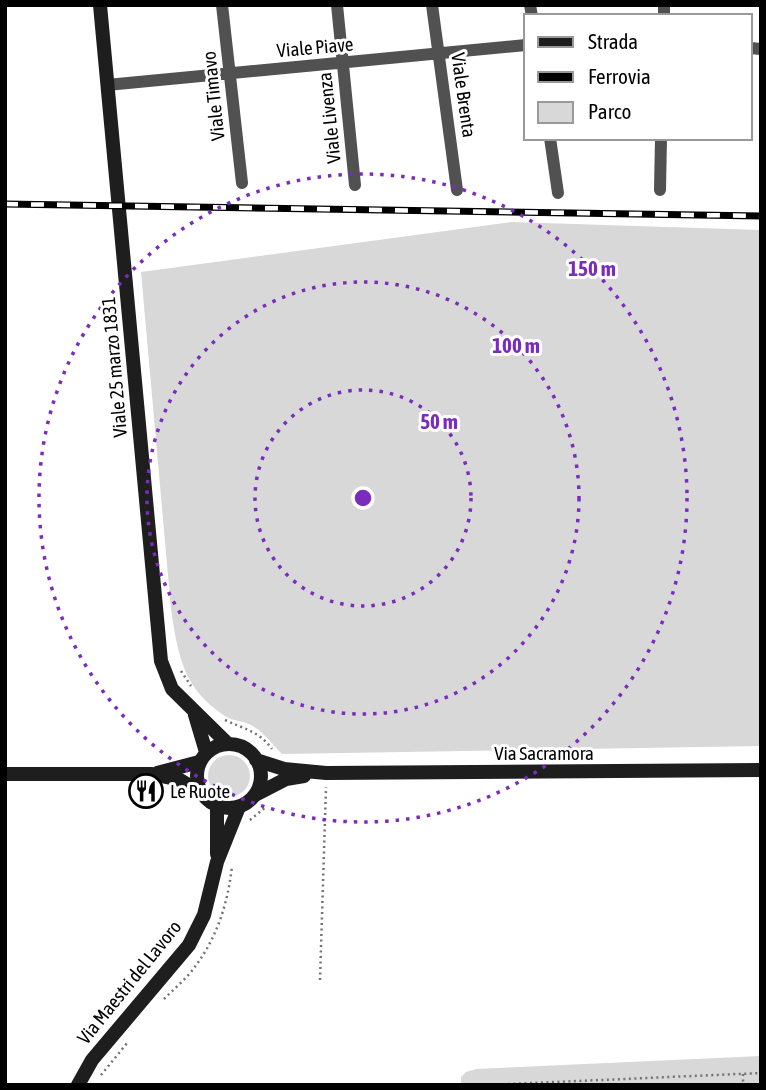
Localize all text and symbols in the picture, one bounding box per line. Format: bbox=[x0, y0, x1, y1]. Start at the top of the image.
legend bbox=[524, 14, 752, 140]
text: Strada bbox=[588, 29, 638, 53]
street label: Viale Piave bbox=[276, 33, 354, 61]
street label: Viale Timavo bbox=[197, 50, 229, 142]
street label: Viale Brenta bbox=[447, 51, 481, 139]
text: Ferrovia bbox=[588, 64, 651, 88]
street label: Viale Livenza bbox=[313, 71, 345, 165]
text: Parco bbox=[588, 99, 631, 123]
text: 150 m bbox=[568, 256, 616, 280]
street label: Viale 25 marzo 1831 bbox=[97, 296, 131, 438]
text: 100 m bbox=[492, 333, 540, 357]
text: 50 m bbox=[420, 409, 458, 433]
centre of rings bbox=[351, 486, 375, 510]
street label: Via Sacramora bbox=[494, 742, 594, 764]
restaurant icon: Le Ruote bbox=[127, 772, 165, 810]
place label: Le Ruote bbox=[170, 780, 230, 802]
street label: Via Maestri del Lavoro bbox=[72, 916, 186, 1048]

